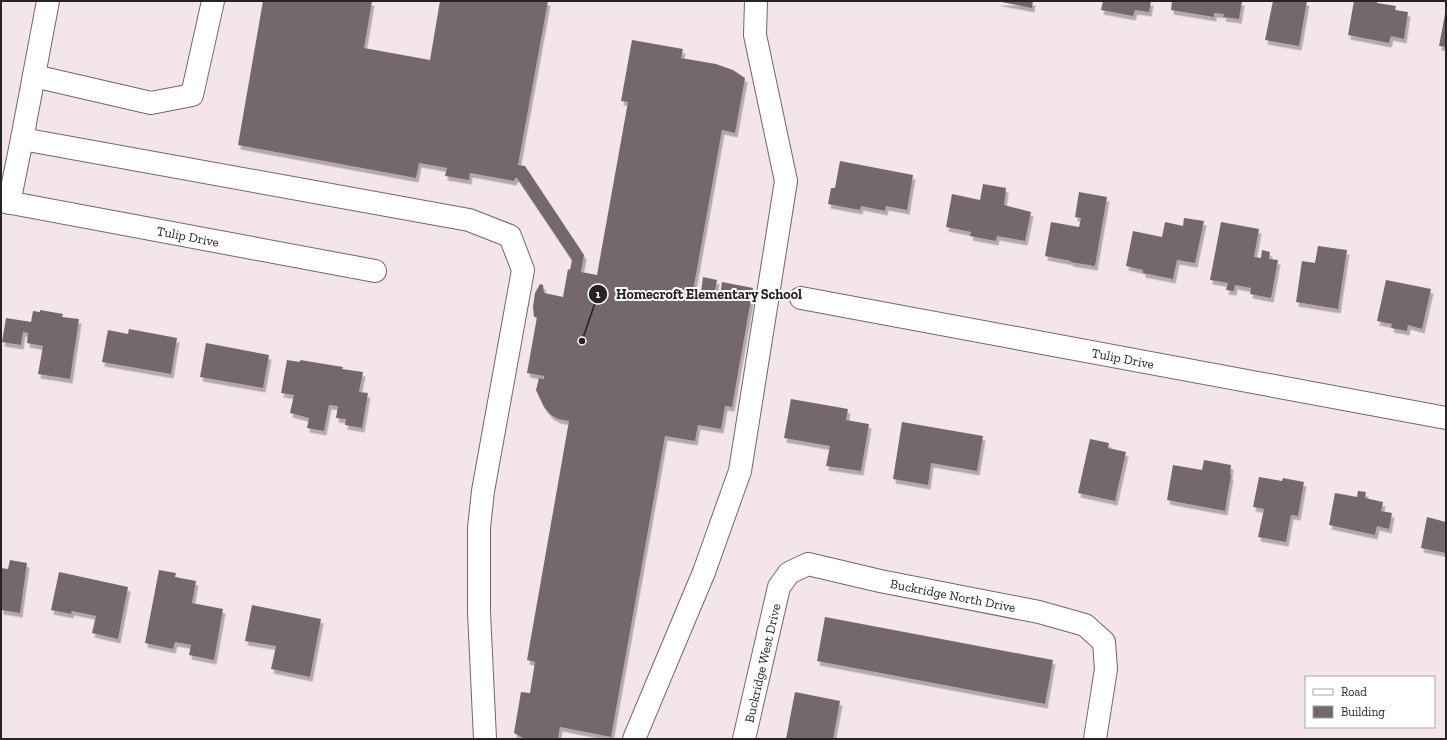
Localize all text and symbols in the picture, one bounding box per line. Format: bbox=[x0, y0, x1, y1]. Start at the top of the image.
street label: Tulip Drive bbox=[155, 223, 220, 250]
callout: Homecroft Elementary School bbox=[588, 281, 810, 307]
text: Homecroft Elementary School bbox=[616, 286, 802, 303]
text: 1 bbox=[596, 287, 601, 301]
street label: Tulip Drive bbox=[1090, 345, 1155, 372]
street label: Buckridge North Drive bbox=[889, 576, 1017, 615]
street label: Buckridge West Drive bbox=[741, 602, 783, 724]
legend bbox=[1305, 676, 1435, 728]
text: Road bbox=[1341, 685, 1367, 699]
text: Building bbox=[1341, 705, 1385, 719]

